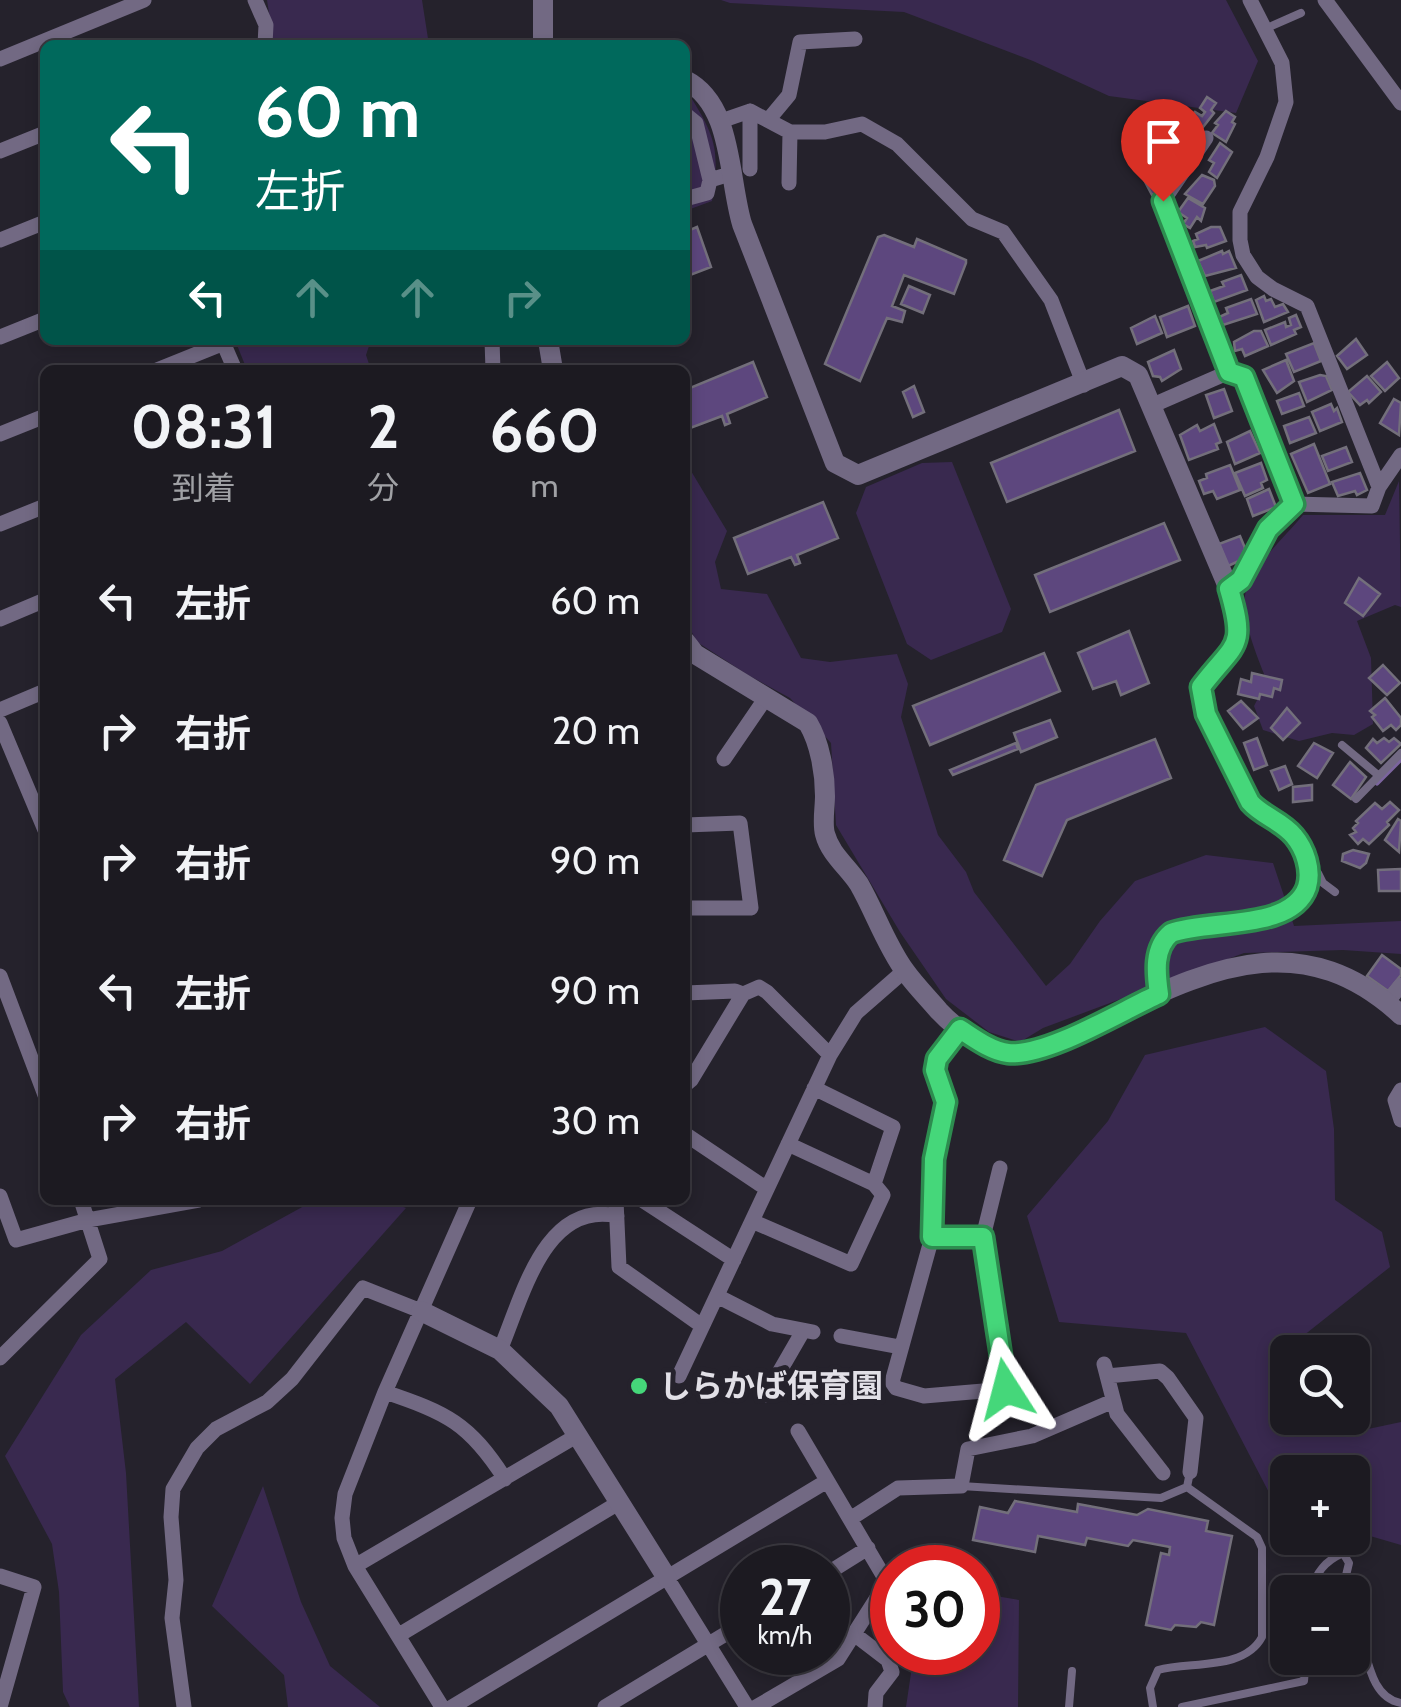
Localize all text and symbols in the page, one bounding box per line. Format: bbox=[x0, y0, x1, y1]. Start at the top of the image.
text: 60 m bbox=[255, 69, 420, 155]
icon: left bbox=[90, 80, 220, 210]
pin bbox=[1121, 99, 1206, 202]
icon: arrive bbox=[1136, 114, 1191, 169]
text: 左折 bbox=[255, 164, 345, 218]
icon: left bbox=[180, 270, 235, 325]
icon: ahead bbox=[285, 270, 340, 325]
icon: ahead bbox=[390, 270, 445, 325]
icon: right bbox=[495, 270, 550, 325]
text: 08:31 bbox=[130, 390, 277, 463]
text: 2 bbox=[367, 390, 399, 463]
text: 660 bbox=[490, 394, 600, 467]
text: m bbox=[531, 466, 559, 505]
text: 到着 bbox=[172, 468, 236, 507]
text: 分 bbox=[367, 468, 399, 507]
icon: left bbox=[90, 573, 145, 628]
text: 60 m bbox=[550, 577, 640, 624]
text: 左折 bbox=[175, 580, 251, 627]
icon: right bbox=[90, 703, 145, 758]
text: 20 m bbox=[552, 707, 640, 754]
text: 右折 bbox=[175, 710, 251, 757]
icon: right bbox=[90, 833, 145, 888]
text: 90 m bbox=[550, 837, 640, 884]
text: 右折 bbox=[175, 840, 251, 887]
icon: left bbox=[90, 963, 145, 1018]
text: 90 m bbox=[550, 967, 640, 1014]
text: 左折 bbox=[175, 970, 251, 1017]
icon: right bbox=[90, 1093, 145, 1148]
text: 30 m bbox=[551, 1097, 640, 1144]
text: 右折 bbox=[175, 1100, 251, 1147]
map controls bbox=[1270, 1335, 1370, 1675]
button: search bbox=[1270, 1335, 1370, 1435]
position arrow bbox=[954, 1337, 1058, 1441]
place label: しらかば保育園 bbox=[659, 1366, 883, 1405]
marker: しらかば保育園 bbox=[628, 1375, 650, 1397]
button: + bbox=[1270, 1455, 1370, 1555]
speed limit sign: 30 bbox=[870, 1545, 1000, 1675]
text: 27 bbox=[759, 1567, 811, 1628]
button: − bbox=[1270, 1575, 1370, 1675]
text: km/h bbox=[758, 1620, 812, 1650]

